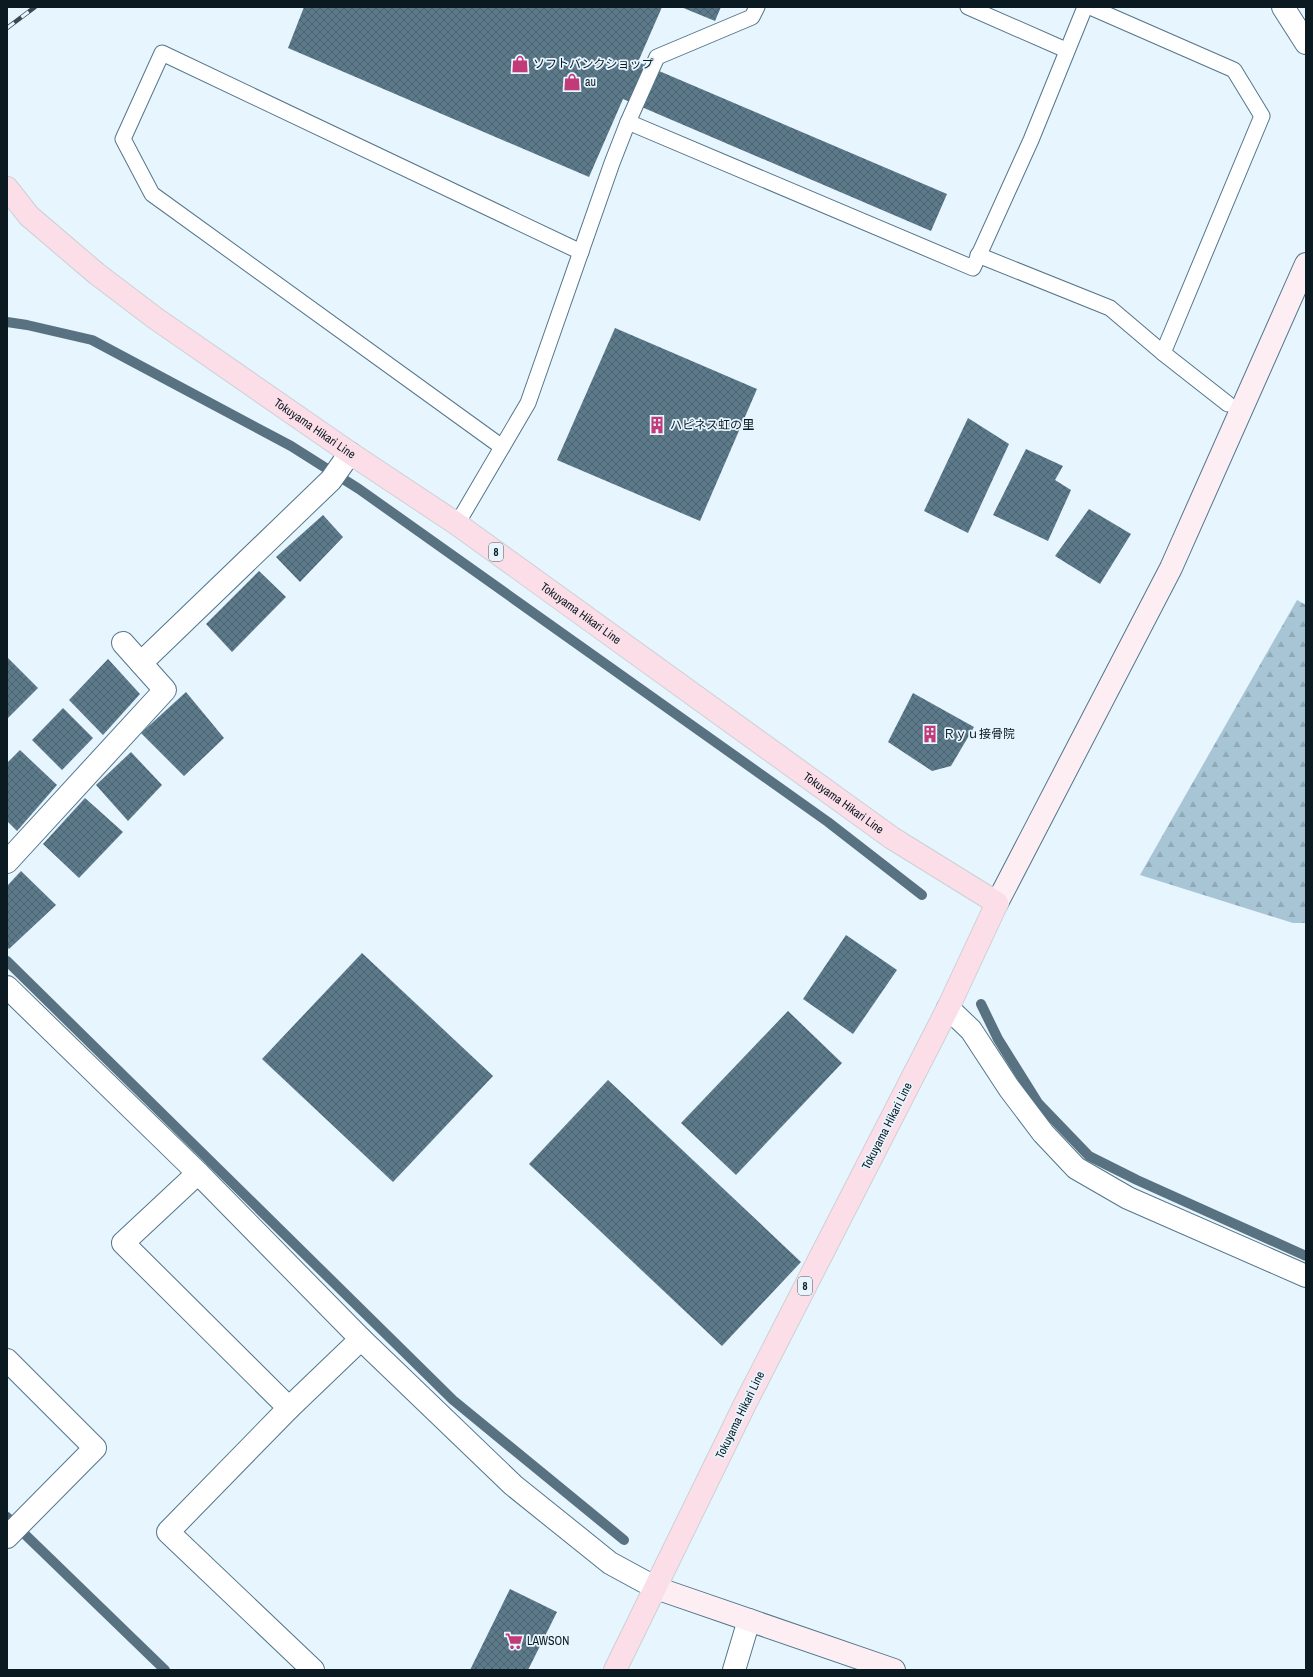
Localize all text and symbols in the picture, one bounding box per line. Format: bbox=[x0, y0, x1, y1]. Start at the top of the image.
shop icon: ソフトバンクショップ bbox=[510, 54, 530, 74]
place label: ソフトバンクショップ bbox=[533, 56, 654, 72]
shop icon: au bbox=[562, 72, 582, 92]
place label: au bbox=[585, 74, 596, 90]
street label: Tokuyama Hikari Line bbox=[271, 395, 359, 462]
building icon: ハピネス虹の里 bbox=[647, 415, 667, 435]
place label: ハピネス虹の里 bbox=[670, 417, 754, 433]
road number: 8 bbox=[489, 543, 503, 561]
street label: Tokuyama Hikari Line bbox=[537, 579, 624, 648]
building icon: Ｒｙｕ接骨院 bbox=[920, 724, 940, 744]
place label: Ｒｙｕ接骨院 bbox=[943, 726, 1015, 742]
street label: Tokuyama Hikari Line bbox=[800, 768, 887, 838]
street label: Tokuyama Hikari Line bbox=[858, 1080, 916, 1172]
road number: 8 bbox=[798, 1277, 812, 1295]
street label: Tokuyama Hikari Line bbox=[712, 1368, 768, 1462]
supermarket icon: LAWSON bbox=[504, 1631, 524, 1651]
place label: LAWSON bbox=[527, 1633, 569, 1649]

